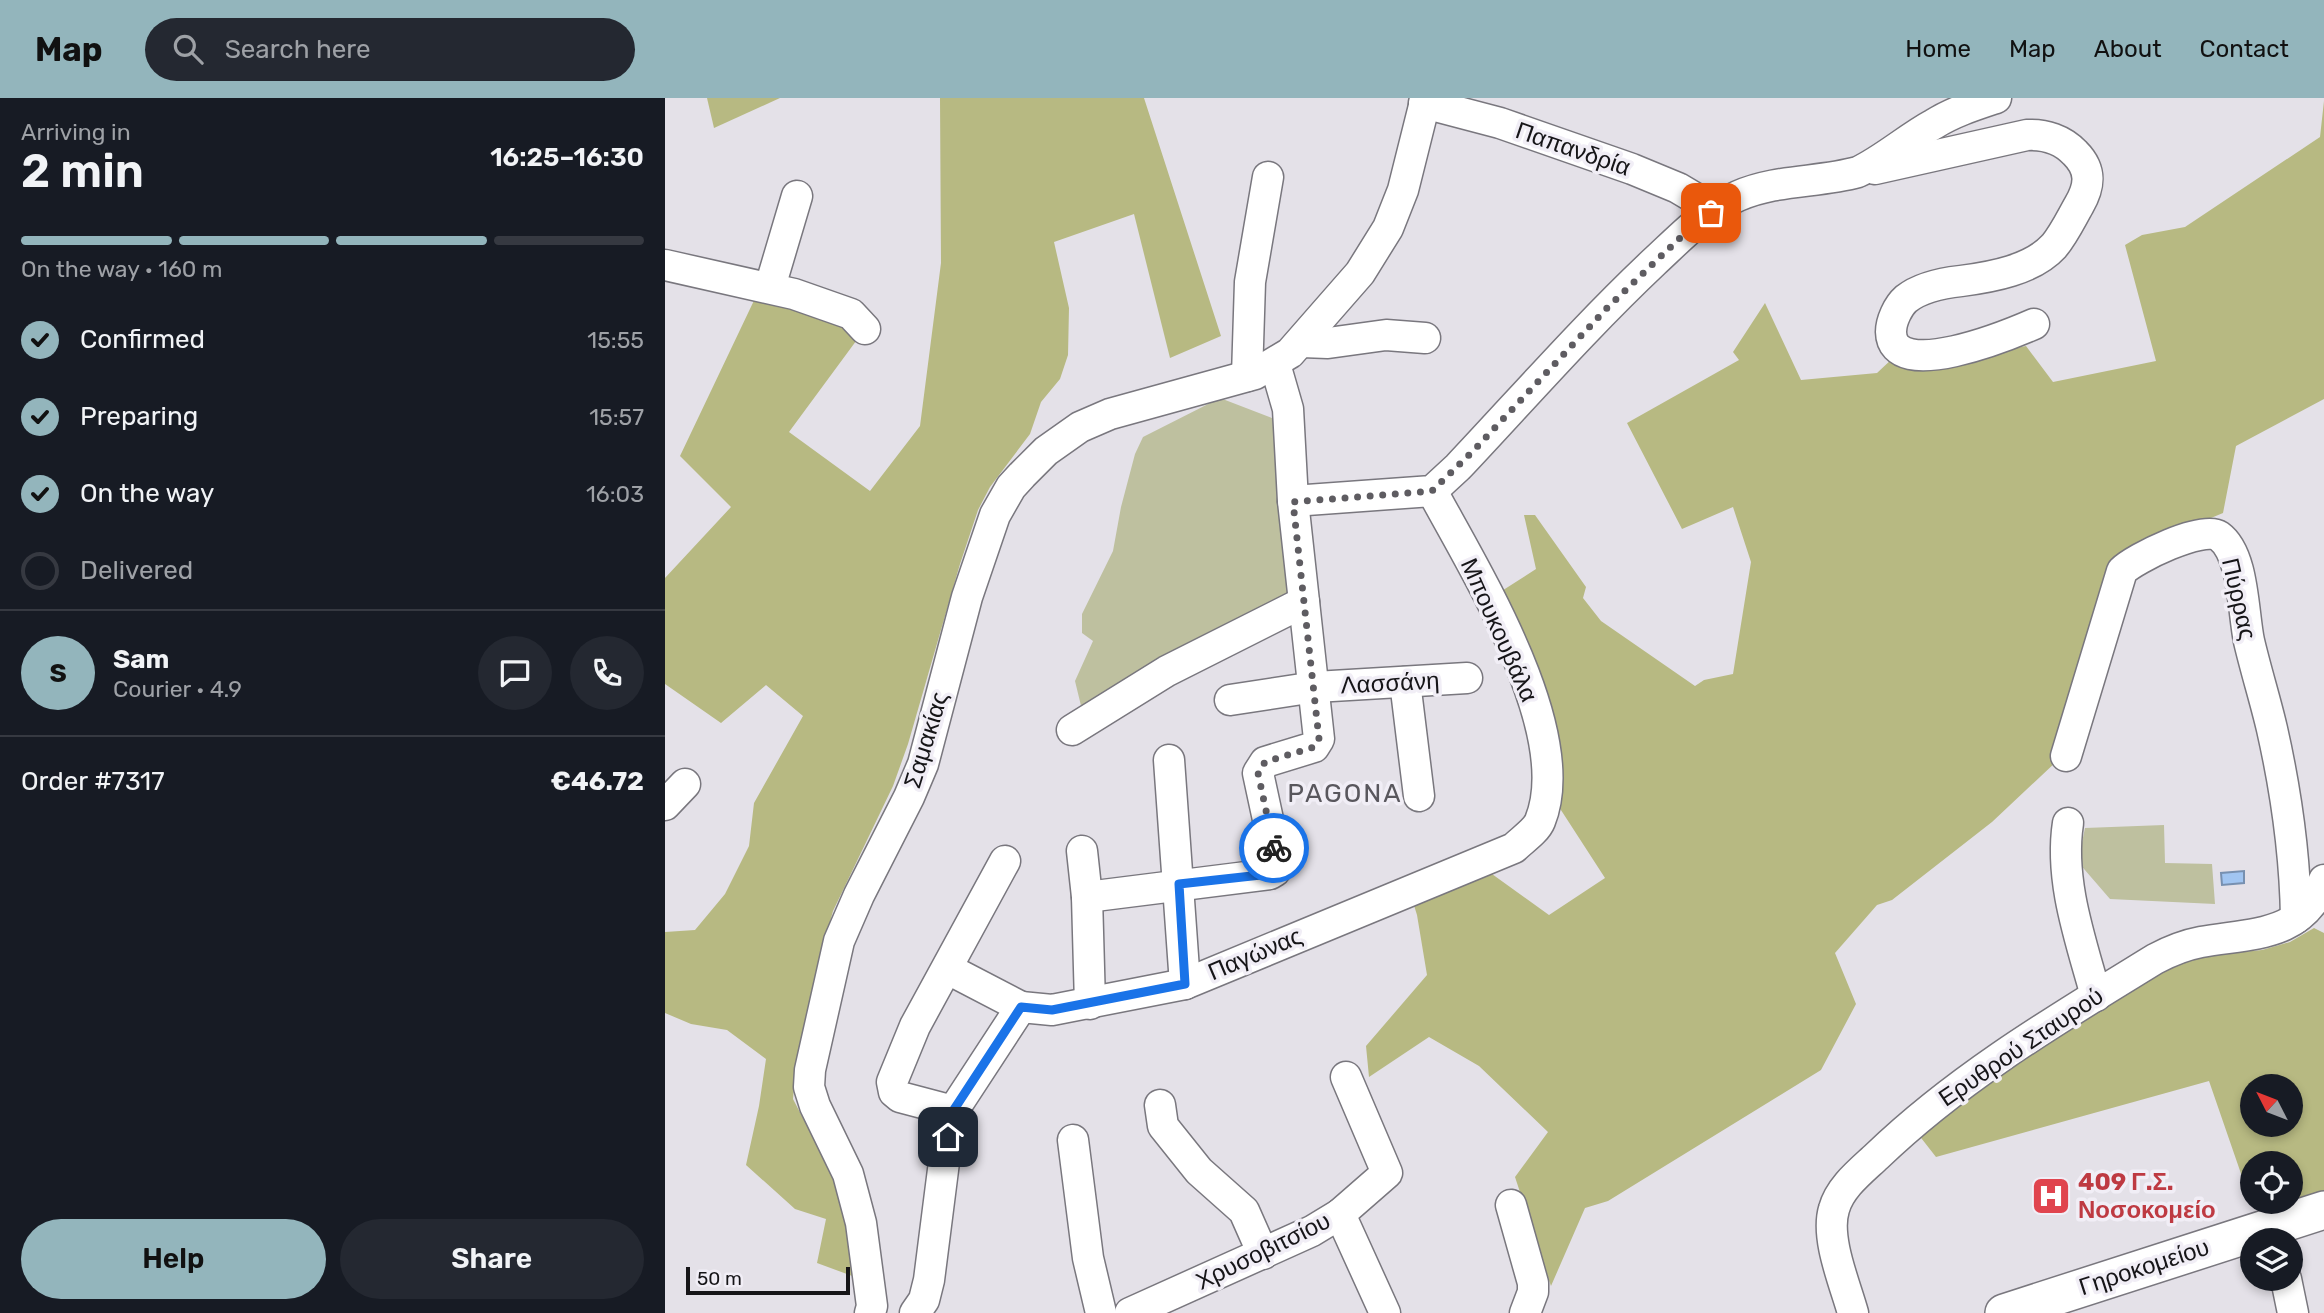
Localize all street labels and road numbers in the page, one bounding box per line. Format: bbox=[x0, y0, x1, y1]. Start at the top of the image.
street label: Παπανδρία bbox=[1512, 116, 1634, 182]
street label: Μπουκουβάλα bbox=[1455, 554, 1543, 706]
street label: Πύρρας bbox=[2216, 555, 2262, 643]
street label: Λασσάνη bbox=[1340, 666, 1440, 700]
street label: Σαμακίας bbox=[898, 688, 954, 792]
street label: Παγώνας bbox=[1204, 922, 1306, 986]
street label: Ερυθρού Σταυρού bbox=[1934, 982, 2108, 1112]
street label: Χρυσοβιτσίου bbox=[1191, 1206, 1335, 1296]
street label: Γηροκομείου bbox=[2075, 1233, 2213, 1301]

